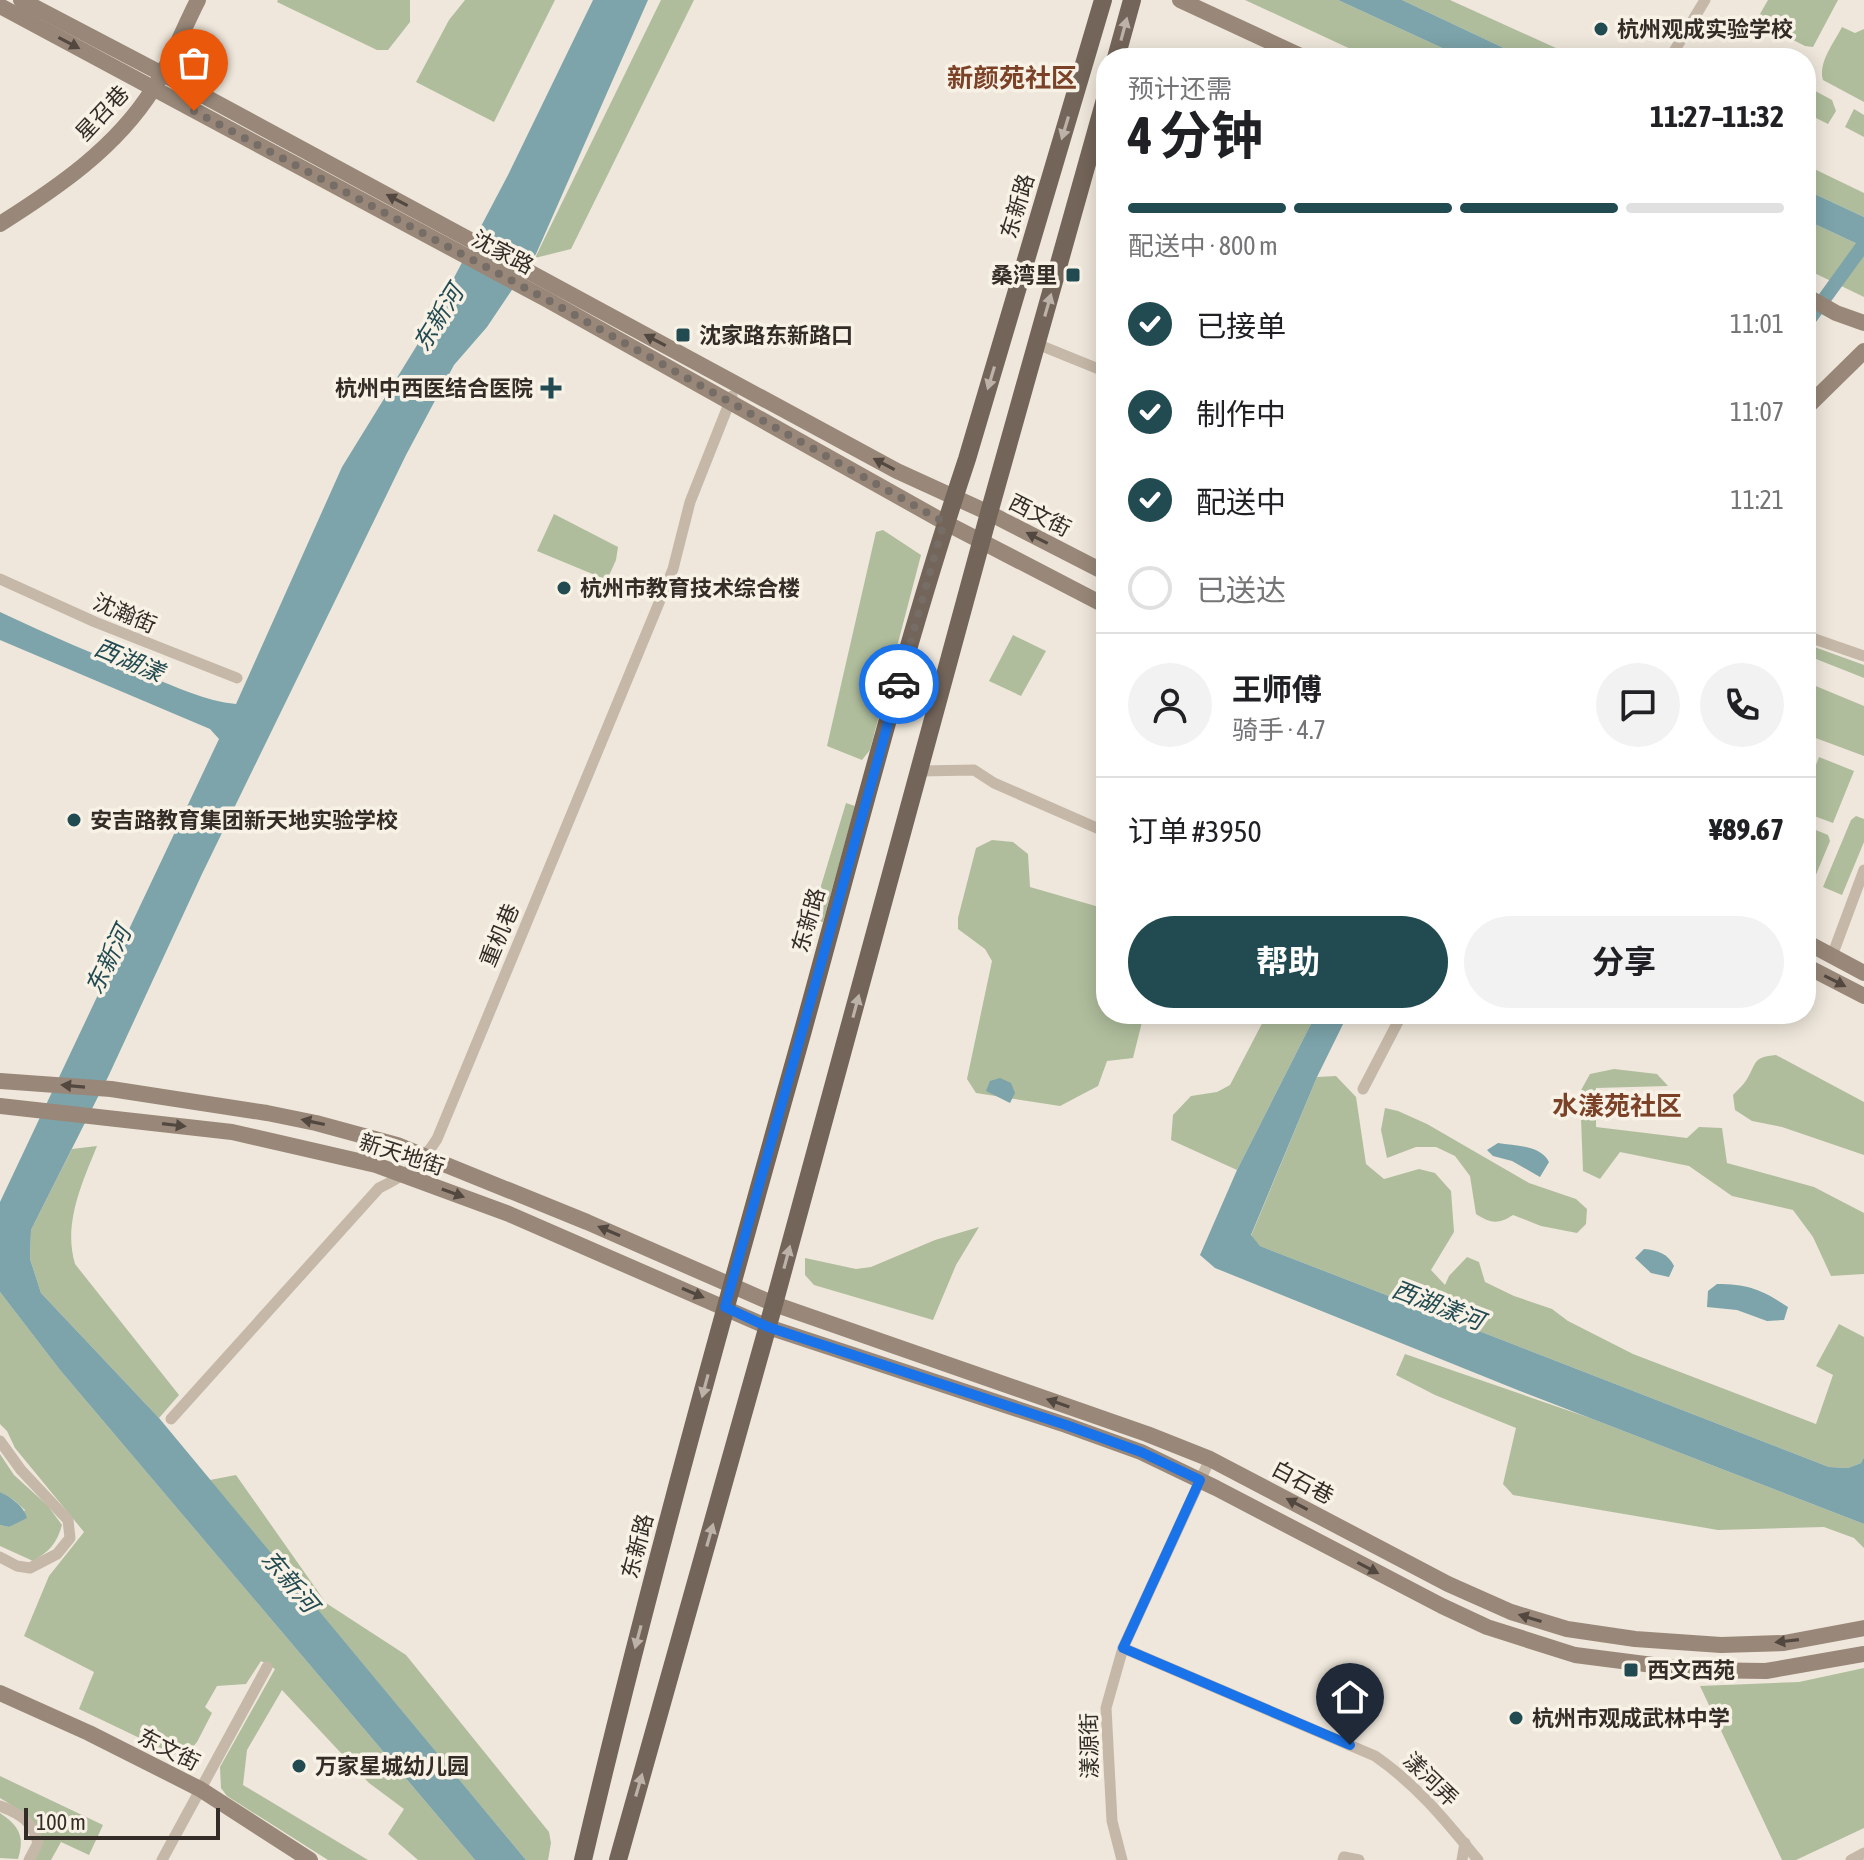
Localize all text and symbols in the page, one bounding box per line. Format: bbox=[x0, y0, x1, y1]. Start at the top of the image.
one-way arrow bbox=[1119, 16, 1131, 41]
place label: 杭州观成实验学校 bbox=[1617, 16, 1793, 42]
marker: 杭州观成实验学校 bbox=[1592, 20, 1610, 38]
pin bbox=[160, 29, 228, 111]
one-way arrow bbox=[57, 36, 80, 50]
icon: bag bbox=[172, 41, 216, 85]
district label: 新颜苑社区 bbox=[947, 63, 1077, 93]
text: 预计还需 bbox=[1128, 74, 1232, 104]
street label: 星召巷 bbox=[70, 80, 134, 146]
text: 11:27–11:32 bbox=[1650, 99, 1784, 133]
text: 4 分钟 bbox=[1128, 105, 1264, 165]
one-way arrow bbox=[1058, 117, 1071, 141]
street label: 东新路 bbox=[995, 171, 1039, 241]
one-way arrow bbox=[386, 193, 409, 207]
street label: 沈家路 bbox=[468, 225, 538, 279]
text: 配送中 · 800 m bbox=[1128, 231, 1278, 261]
place label: 桑湾里 bbox=[991, 262, 1057, 288]
marker: 桑湾里 bbox=[1064, 266, 1082, 284]
water label: 东新河 bbox=[407, 277, 471, 356]
one-way arrow bbox=[1042, 292, 1055, 316]
icon: check bbox=[1128, 302, 1172, 346]
text: 已接单 bbox=[1196, 309, 1286, 343]
text: 11:01 bbox=[1730, 309, 1784, 339]
place label: 沈家路东新路口 bbox=[699, 322, 853, 348]
marker: 沈家路东新路口 bbox=[674, 326, 692, 344]
one-way arrow bbox=[644, 333, 666, 347]
one-way arrow bbox=[984, 366, 997, 390]
place label: 杭州中西医结合医院 bbox=[335, 375, 533, 401]
marker: 杭州中西医结合医院 bbox=[540, 377, 562, 399]
icon: check bbox=[1128, 390, 1172, 434]
text: 制作中 bbox=[1196, 397, 1286, 431]
text: 11:07 bbox=[1730, 397, 1784, 427]
one-way arrow bbox=[872, 457, 895, 470]
icon: check bbox=[1128, 478, 1172, 522]
text: 配送中 bbox=[1196, 485, 1286, 519]
text: 11:21 bbox=[1730, 485, 1784, 515]
street label: 西文街 bbox=[1005, 488, 1075, 542]
one-way arrow bbox=[1025, 531, 1048, 544]
text: 已送达 bbox=[1196, 573, 1286, 607]
place label: 杭州市教育技术综合楼 bbox=[580, 575, 800, 601]
marker: 杭州市教育技术综合楼 bbox=[555, 579, 573, 597]
street label: 沈瀚街 bbox=[90, 588, 160, 638]
water label: 西湖漾 bbox=[91, 634, 170, 688]
courier bbox=[859, 644, 939, 724]
icon: car bbox=[877, 662, 921, 706]
button: person bbox=[1128, 663, 1212, 747]
button: chat bbox=[1596, 663, 1680, 747]
button: phone bbox=[1700, 663, 1784, 747]
text: 王师傅 bbox=[1232, 672, 1322, 706]
text: 骑手 · 4.7 bbox=[1232, 715, 1326, 745]
place label: 安吉路教育集团新天地实验学校 bbox=[90, 807, 398, 833]
marker: 安吉路教育集团新天地实验学校 bbox=[65, 811, 83, 829]
text: ¥89.67 bbox=[1709, 812, 1784, 846]
text: 订单 #3950 bbox=[1128, 814, 1262, 848]
street label: 东新路 bbox=[786, 885, 830, 955]
street label: 重机巷 bbox=[474, 900, 524, 970]
button: 帮助 bbox=[1128, 916, 1448, 1008]
button: 分享 bbox=[1464, 916, 1784, 1008]
water label: 东新河 bbox=[80, 918, 138, 998]
one-way arrow bbox=[1824, 974, 1846, 988]
one-way arrow bbox=[850, 994, 862, 1019]
one-way arrow bbox=[60, 1079, 85, 1092]
district label: 水漾苑社区 bbox=[1552, 1091, 1682, 1121]
one-way arrow bbox=[300, 1115, 325, 1128]
one-way arrow bbox=[162, 1119, 187, 1132]
street label: 新天地街 bbox=[356, 1128, 448, 1180]
one-way arrow bbox=[441, 1188, 465, 1200]
one-way arrow bbox=[597, 1225, 621, 1238]
one-way arrow bbox=[782, 1245, 794, 1270]
water label: 西湖漾河 bbox=[1388, 1275, 1491, 1336]
one-way arrow bbox=[681, 1286, 705, 1299]
one-way arrow bbox=[698, 1374, 710, 1399]
one-way arrow bbox=[1046, 1396, 1070, 1408]
street label: 白石巷 bbox=[1268, 1455, 1338, 1509]
one-way arrow bbox=[1285, 1497, 1308, 1511]
street label: 东新路 bbox=[616, 1511, 658, 1581]
one-way arrow bbox=[704, 1522, 716, 1547]
water label: 东新河 bbox=[257, 1545, 326, 1620]
one-way arrow bbox=[1357, 1561, 1380, 1574]
one-way arrow bbox=[1518, 1611, 1542, 1624]
one-way arrow bbox=[631, 1626, 644, 1650]
one-way arrow bbox=[1774, 1635, 1799, 1648]
place label: 西文西苑 bbox=[1647, 1657, 1735, 1683]
marker: 西文西苑 bbox=[1622, 1661, 1640, 1679]
pin bbox=[1316, 1663, 1384, 1745]
icon: home bbox=[1328, 1675, 1372, 1719]
place label: 杭州市观成武林中学 bbox=[1532, 1705, 1730, 1731]
marker: 杭州市观成武林中学 bbox=[1507, 1709, 1525, 1727]
street label: 漾源街 bbox=[1075, 1713, 1103, 1779]
street label: 东文街 bbox=[134, 1722, 204, 1776]
street label: 漾河弄 bbox=[1398, 1747, 1464, 1811]
place label: 万家星城幼儿园 bbox=[315, 1753, 469, 1779]
marker: 万家星城幼儿园 bbox=[290, 1757, 308, 1775]
one-way arrow bbox=[633, 1772, 646, 1796]
scale bar bbox=[24, 1804, 220, 1840]
text: 100 m bbox=[36, 1809, 86, 1835]

